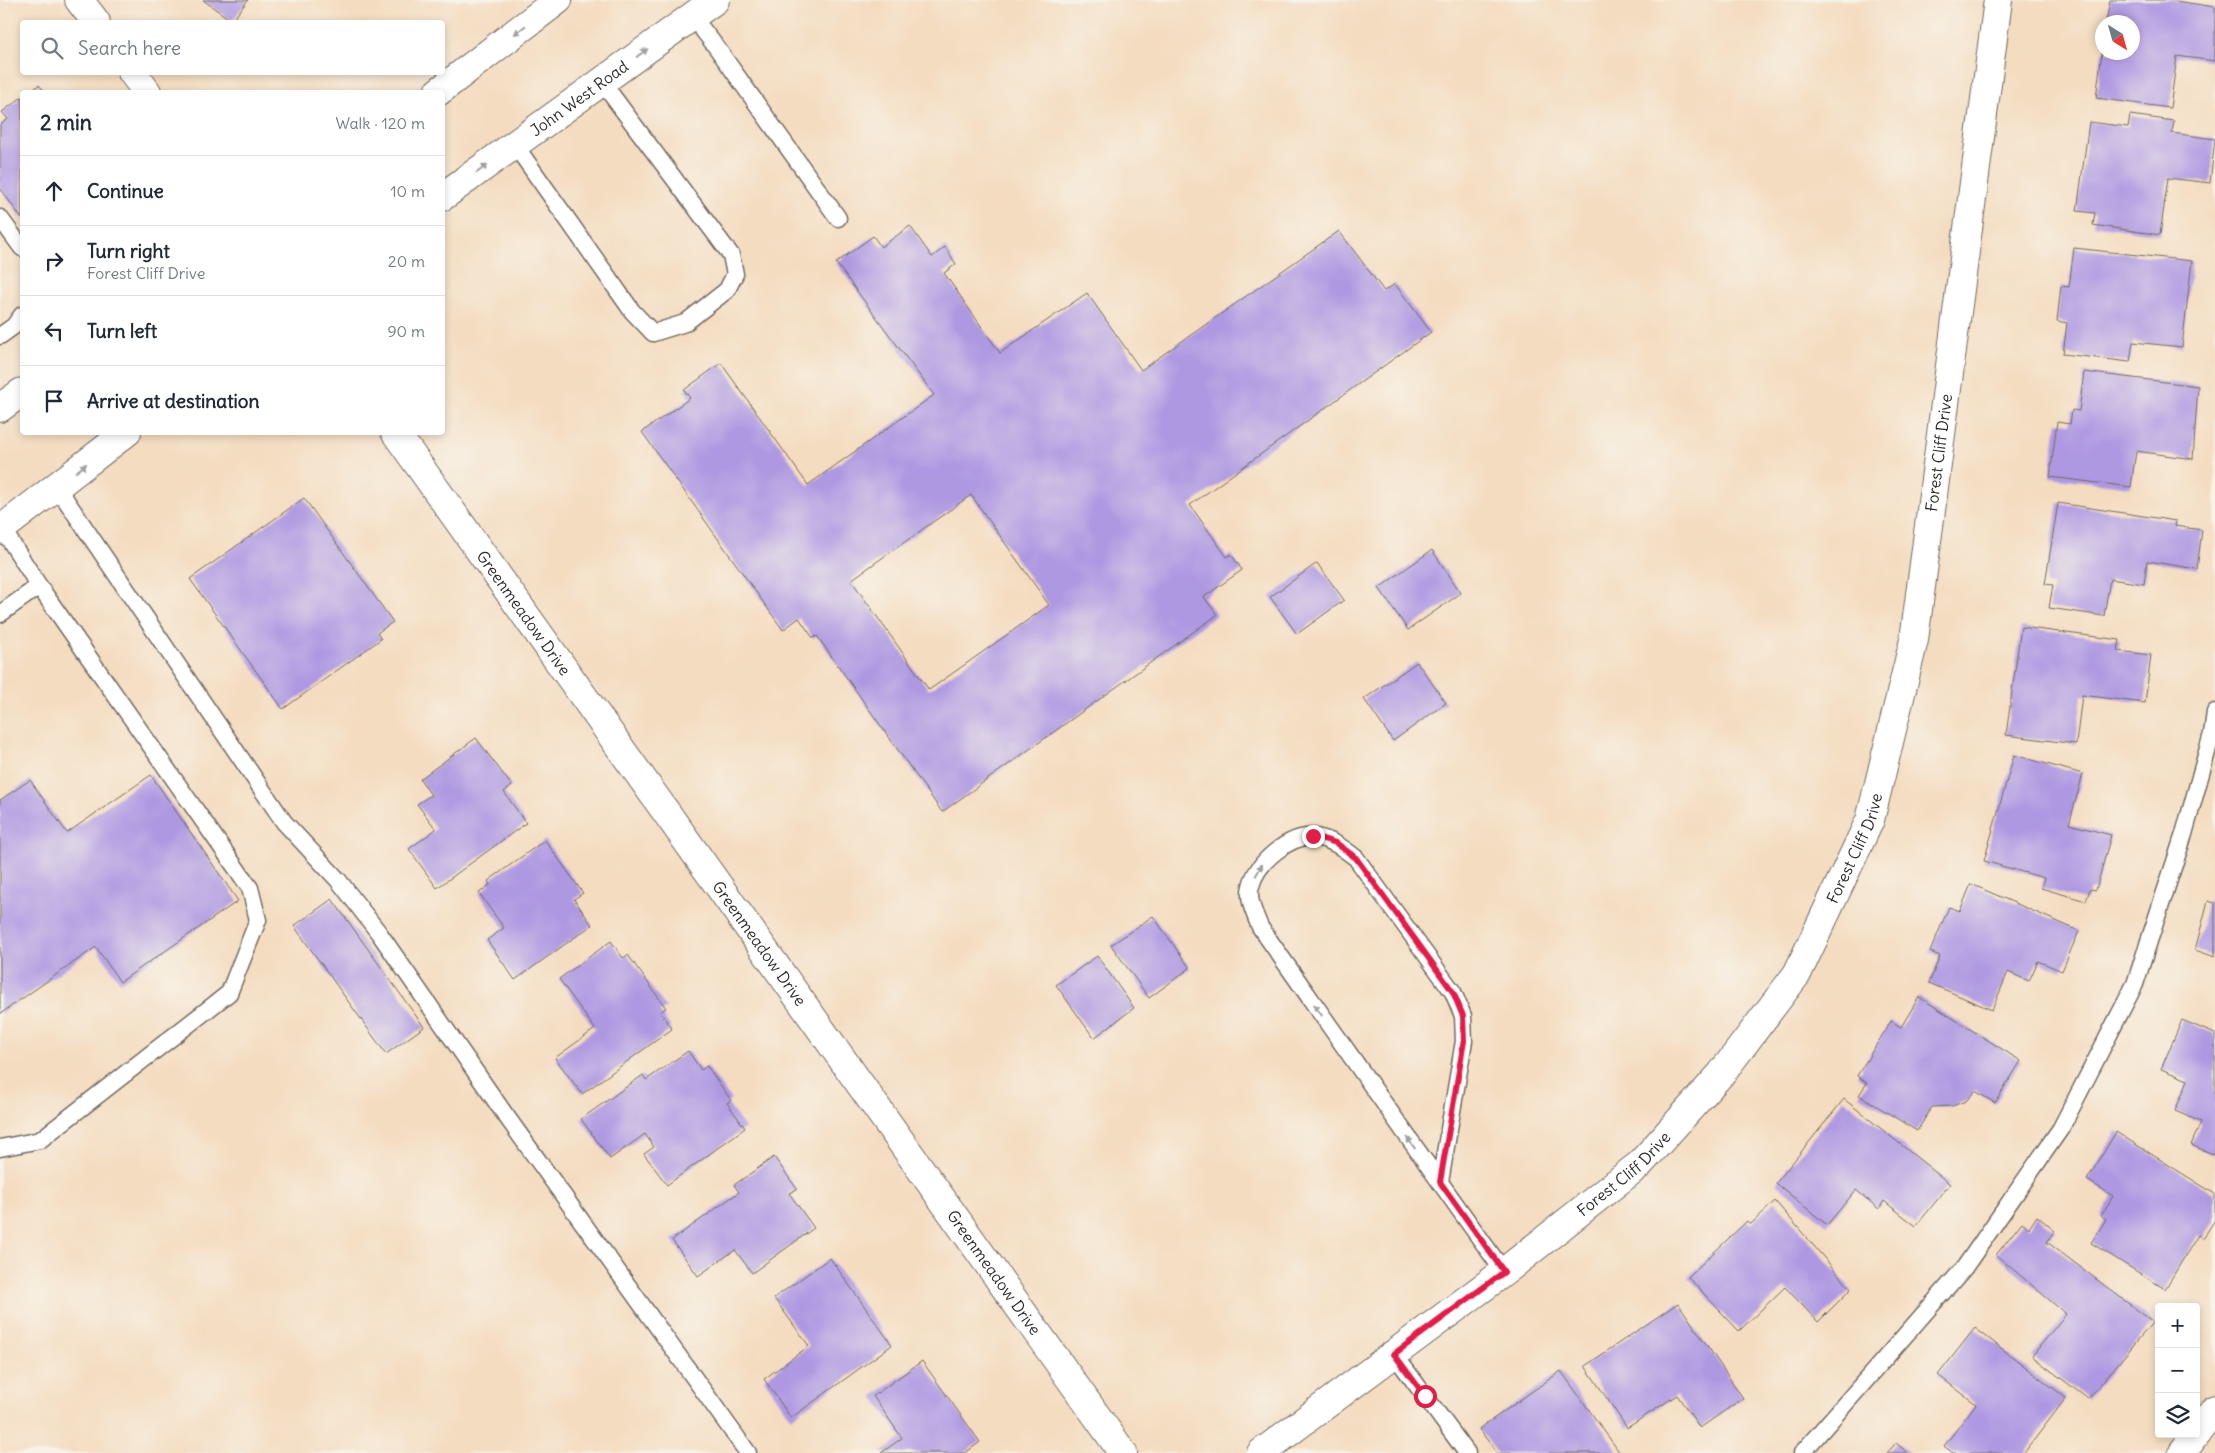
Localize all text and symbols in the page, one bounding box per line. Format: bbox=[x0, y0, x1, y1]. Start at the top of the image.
north arrow bbox=[2095, 15, 2140, 60]
search box bbox=[20, 20, 445, 75]
one-way arrow bbox=[513, 24, 526, 35]
icon: search bbox=[38, 34, 66, 62]
text: Search here bbox=[78, 36, 181, 60]
one-way arrow bbox=[635, 47, 648, 58]
street label: John West Road bbox=[526, 56, 632, 140]
text: 2 min bbox=[40, 109, 92, 136]
text: Walk · 120 m bbox=[335, 113, 425, 133]
one-way arrow bbox=[475, 163, 488, 174]
icon: ahead bbox=[40, 177, 68, 205]
text: Continue bbox=[87, 179, 164, 203]
text: 10 m bbox=[390, 181, 425, 201]
text: Turn right bbox=[87, 239, 170, 263]
icon: right bbox=[40, 247, 68, 275]
text: 20 m bbox=[388, 251, 425, 271]
text: Forest Cliff Drive bbox=[87, 263, 205, 283]
icon: left bbox=[40, 317, 68, 345]
text: Turn left bbox=[87, 319, 157, 343]
text: 90 m bbox=[387, 321, 425, 341]
icon: arrive bbox=[40, 387, 68, 415]
text: Arrive at destination bbox=[87, 389, 260, 413]
street label: Forest Cliff Drive bbox=[1921, 393, 1956, 513]
one-way arrow bbox=[74, 463, 87, 474]
street label: Greenmeadow Drive bbox=[473, 546, 575, 679]
street label: Forest Cliff Drive bbox=[1822, 791, 1886, 907]
route end bbox=[1302, 825, 1325, 848]
one-way arrow bbox=[1255, 863, 1264, 876]
street label: Greenmeadow Drive bbox=[708, 877, 811, 1010]
one-way arrow bbox=[1313, 1003, 1323, 1017]
street label: Forest Cliff Drive bbox=[1573, 1127, 1675, 1220]
one-way arrow bbox=[1406, 1136, 1416, 1150]
street label: Greenmeadow Drive bbox=[943, 1206, 1045, 1339]
map controls bbox=[2155, 1303, 2200, 1438]
button: + bbox=[2155, 1303, 2200, 1348]
button: − bbox=[2155, 1348, 2200, 1393]
route start bbox=[1414, 1385, 1437, 1408]
button: layers bbox=[2155, 1393, 2200, 1438]

